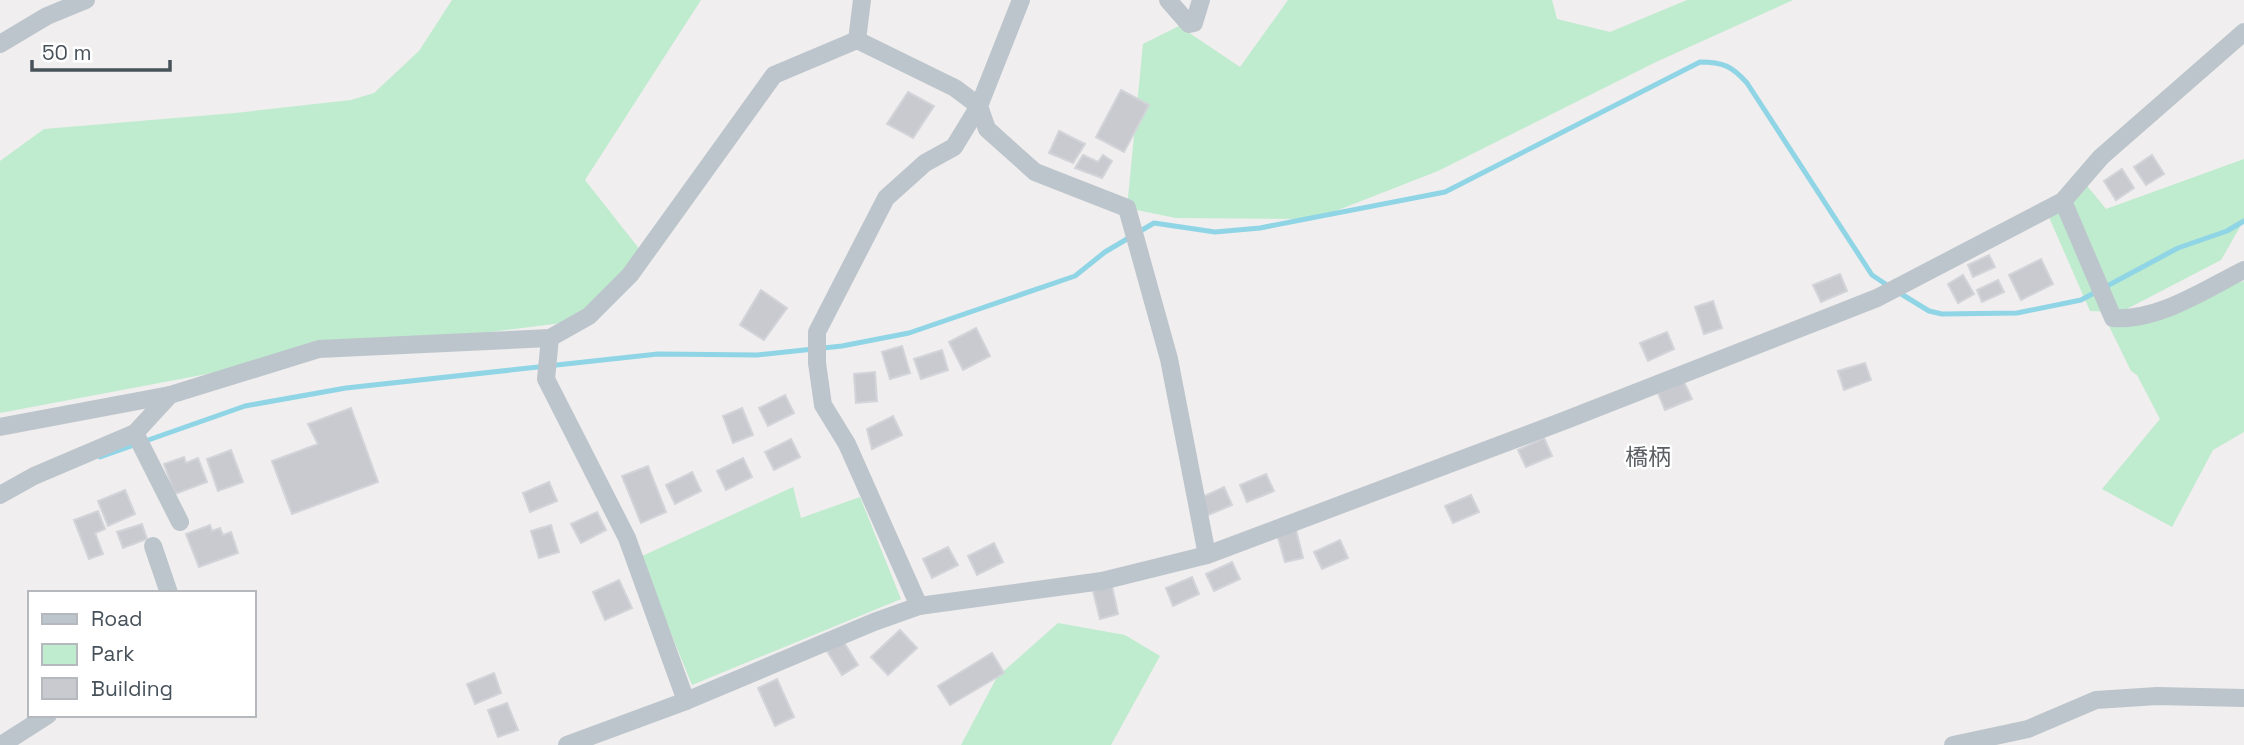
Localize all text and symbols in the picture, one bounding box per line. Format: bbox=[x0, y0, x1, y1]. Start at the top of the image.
scale bar bbox=[32, 28, 170, 72]
text: 50 m bbox=[42, 39, 92, 66]
district label: 橋柄 bbox=[1625, 442, 1671, 472]
legend bbox=[28, 591, 256, 717]
text: Road bbox=[91, 605, 143, 632]
text: Park bbox=[91, 640, 135, 667]
text: Building bbox=[91, 675, 173, 702]

